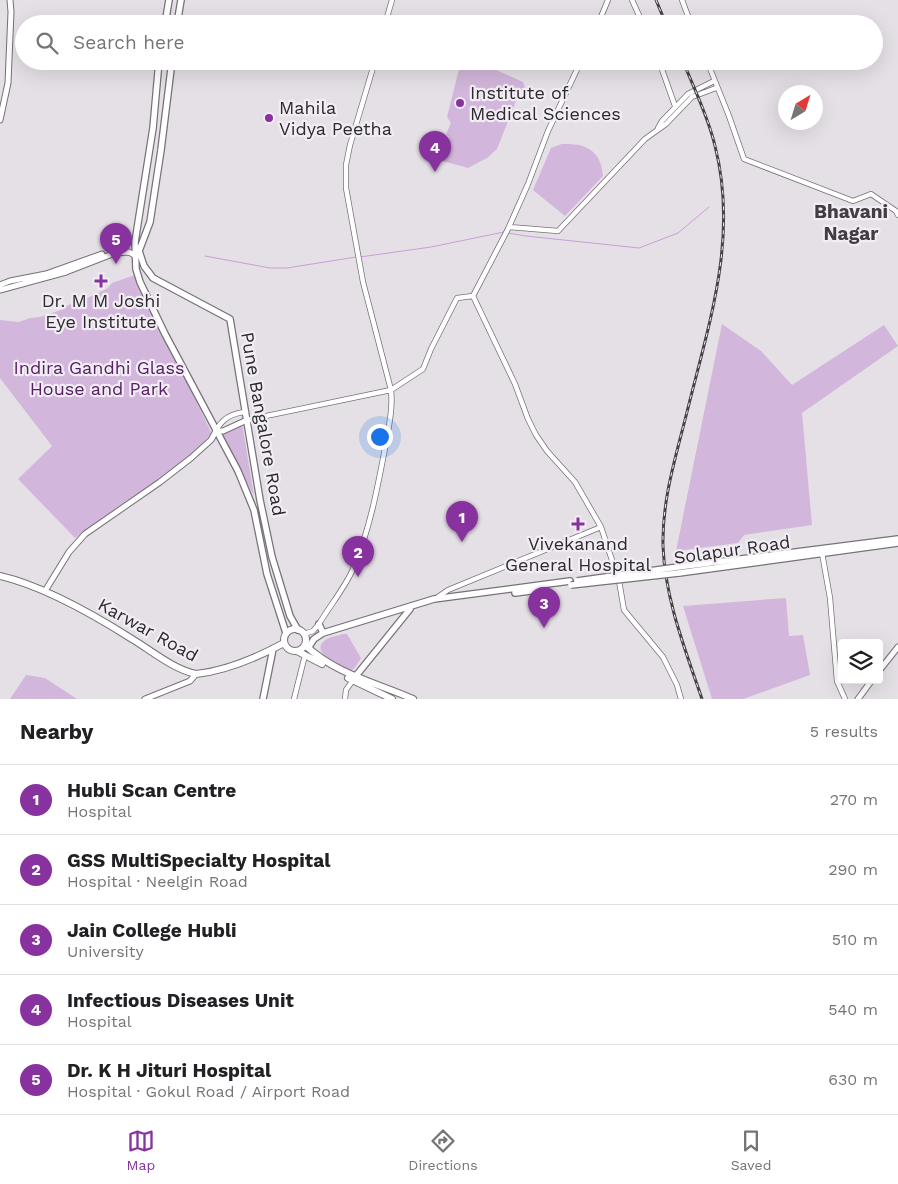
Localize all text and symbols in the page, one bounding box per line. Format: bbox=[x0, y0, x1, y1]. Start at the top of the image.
search box bbox=[15, 15, 883, 70]
icon: search bbox=[33, 29, 61, 57]
text: Search here bbox=[73, 31, 184, 54]
place label: Institute of Medical Sciences bbox=[470, 82, 621, 124]
north arrow bbox=[778, 85, 823, 130]
place label: Mahila Vidya Peetha bbox=[279, 97, 392, 139]
marker: Institute of Medical Sciences bbox=[454, 97, 466, 109]
marker: Mahila Vidya Peetha bbox=[263, 112, 275, 124]
pin: 4 bbox=[419, 131, 451, 172]
district label: Bhavani Nagar bbox=[814, 200, 888, 245]
pin: 5 bbox=[100, 223, 132, 264]
marker: Dr. M M Joshi Eye Institute bbox=[94, 274, 108, 288]
place label: Dr. M M Joshi Eye Institute bbox=[42, 290, 160, 332]
street label: Pune Bangalore Road bbox=[237, 330, 290, 518]
park label: Indira Gandhi Glass House and Park bbox=[14, 357, 184, 399]
your location bbox=[367, 424, 393, 450]
pin: 1 bbox=[446, 501, 478, 542]
marker: Vivekanand General Hospital bbox=[571, 517, 585, 531]
street label: Solapur Road bbox=[672, 531, 792, 568]
place label: Vivekanand General Hospital bbox=[505, 533, 651, 575]
pin: 2 bbox=[342, 536, 374, 577]
pin: 3 bbox=[528, 587, 560, 628]
street label: Karwar Road bbox=[95, 593, 202, 666]
map controls bbox=[838, 639, 883, 684]
button: layers bbox=[838, 639, 883, 684]
text: Nearby bbox=[20, 719, 93, 744]
text: 5 results bbox=[810, 722, 878, 741]
text: Hubli Scan Centre bbox=[67, 779, 236, 802]
text: 1 bbox=[33, 790, 39, 809]
text: 270 m bbox=[830, 790, 878, 809]
text: Hospital bbox=[67, 802, 132, 821]
text: GSS MultiSpecialty Hospital bbox=[67, 849, 330, 872]
text: 2 bbox=[31, 860, 41, 879]
text: 290 m bbox=[828, 860, 878, 879]
text: Hospital · Neelgin Road bbox=[67, 872, 248, 891]
text: Jain College Hubli bbox=[67, 919, 237, 942]
text: 3 bbox=[31, 930, 41, 949]
text: 510 m bbox=[832, 930, 878, 949]
text: University bbox=[67, 942, 144, 961]
text: Infectious Diseases Unit bbox=[67, 989, 294, 1012]
text: 4 bbox=[31, 1000, 41, 1019]
text: 540 m bbox=[828, 1000, 878, 1019]
text: Hospital bbox=[67, 1012, 132, 1031]
text: Dr. K H Jituri Hospital bbox=[67, 1059, 271, 1082]
text: 5 bbox=[31, 1070, 41, 1089]
text: 630 m bbox=[828, 1070, 878, 1089]
text: Hospital · Gokul Road / Airport Road bbox=[67, 1082, 350, 1101]
tab: Map bbox=[127, 1127, 155, 1173]
tab: Directions bbox=[408, 1127, 478, 1173]
tab: Saved bbox=[731, 1127, 771, 1173]

